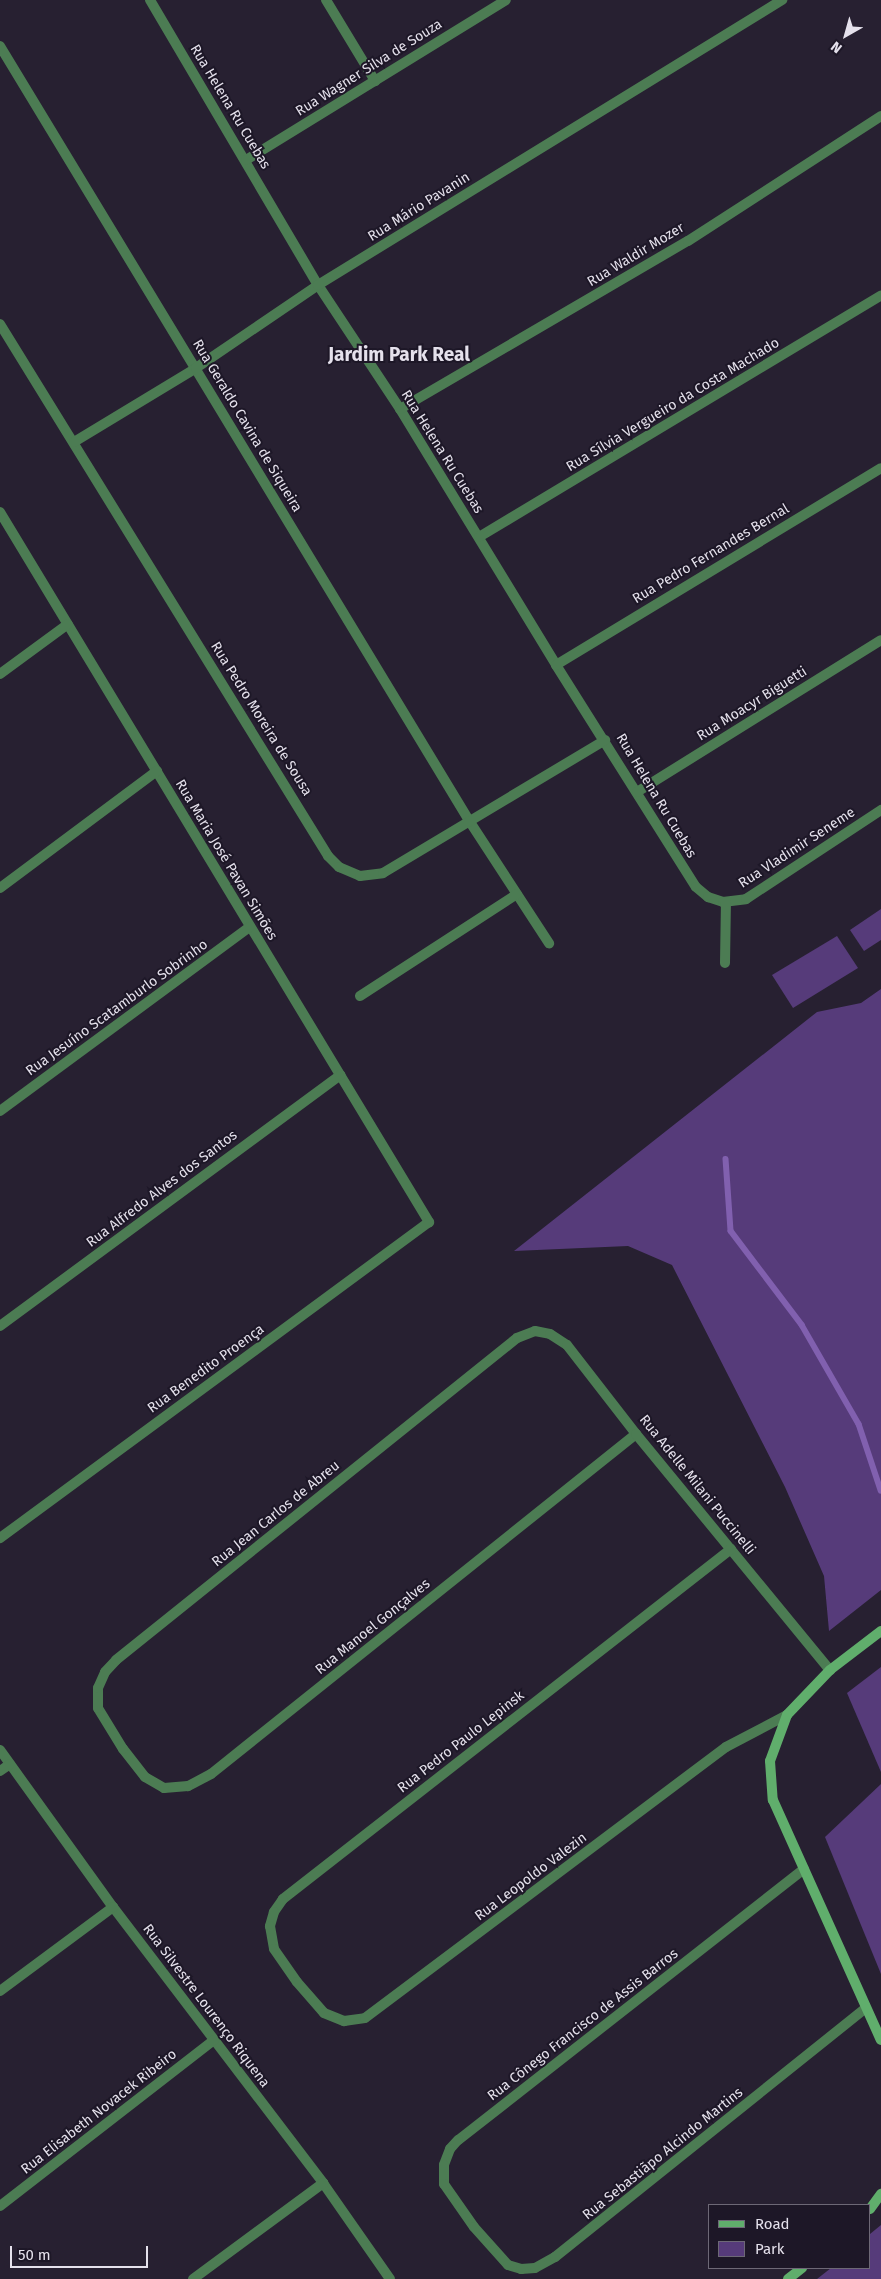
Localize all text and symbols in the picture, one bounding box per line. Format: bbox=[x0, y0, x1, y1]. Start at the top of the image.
north arrow bbox=[821, 10, 871, 60]
street label: Rua Wagner Silva de Souza bbox=[293, 16, 445, 120]
text: N bbox=[828, 38, 845, 57]
street label: Rua Helena Ru Cuebas bbox=[186, 42, 274, 172]
street label: Rua Mário Pavanin bbox=[365, 169, 473, 245]
street label: Rua Waldir Mozer bbox=[585, 219, 687, 291]
street label: Rua Sílvia Vergueiro da Costa Machado bbox=[563, 335, 783, 475]
street label: Rua Geraldo Cavina de Siqueira bbox=[189, 337, 305, 515]
district label: Jardim Park Real bbox=[328, 344, 470, 366]
street label: Rua Helena Ru Cuebas bbox=[397, 387, 487, 517]
street label: Rua Pedro Fernandes Bernal bbox=[630, 501, 792, 607]
street label: Rua Pedro Moreira de Sousa bbox=[207, 639, 315, 799]
street label: Rua Moacyr Biguetti bbox=[694, 663, 810, 745]
street label: Rua Helena Ru Cuebas bbox=[612, 731, 700, 861]
street label: Rua Maria José Pavan Simões bbox=[171, 777, 281, 943]
street label: Rua Vladimir Seneme bbox=[736, 804, 858, 892]
street label: Rua Jesuíno Scatamburlo Sobrinho bbox=[23, 936, 211, 1080]
street label: Rua Alfredo Alves dos Santos bbox=[83, 1127, 241, 1251]
street label: Rua Benedito Proença bbox=[144, 1321, 268, 1417]
street label: Rua Adelle Milani Puccinelli bbox=[635, 1412, 759, 1558]
street label: Rua Jean Carlos de Abreu bbox=[209, 1457, 343, 1571]
street label: Rua Manoel Gonçalves bbox=[312, 1576, 434, 1678]
street label: Rua Pedro Paulo Lepinsk bbox=[394, 1687, 528, 1797]
street label: Rua Leopoldo Valezin bbox=[472, 1829, 590, 1925]
street label: Rua Silvestre Lourenço Riquena bbox=[139, 1921, 273, 2091]
street label: Rua Cônego Francisco de Assis Barros bbox=[484, 1945, 682, 2105]
street label: Rua Elisabeth Novacek Ribeiro bbox=[18, 2046, 180, 2178]
street label: Rua Sebastiãpo Alcindo Martins bbox=[580, 2084, 746, 2224]
legend bbox=[708, 2204, 871, 2269]
text: Road bbox=[755, 2215, 790, 2233]
scale bar bbox=[12, 2236, 150, 2268]
text: Park bbox=[755, 2240, 785, 2258]
text: 50 m bbox=[18, 2246, 51, 2264]

